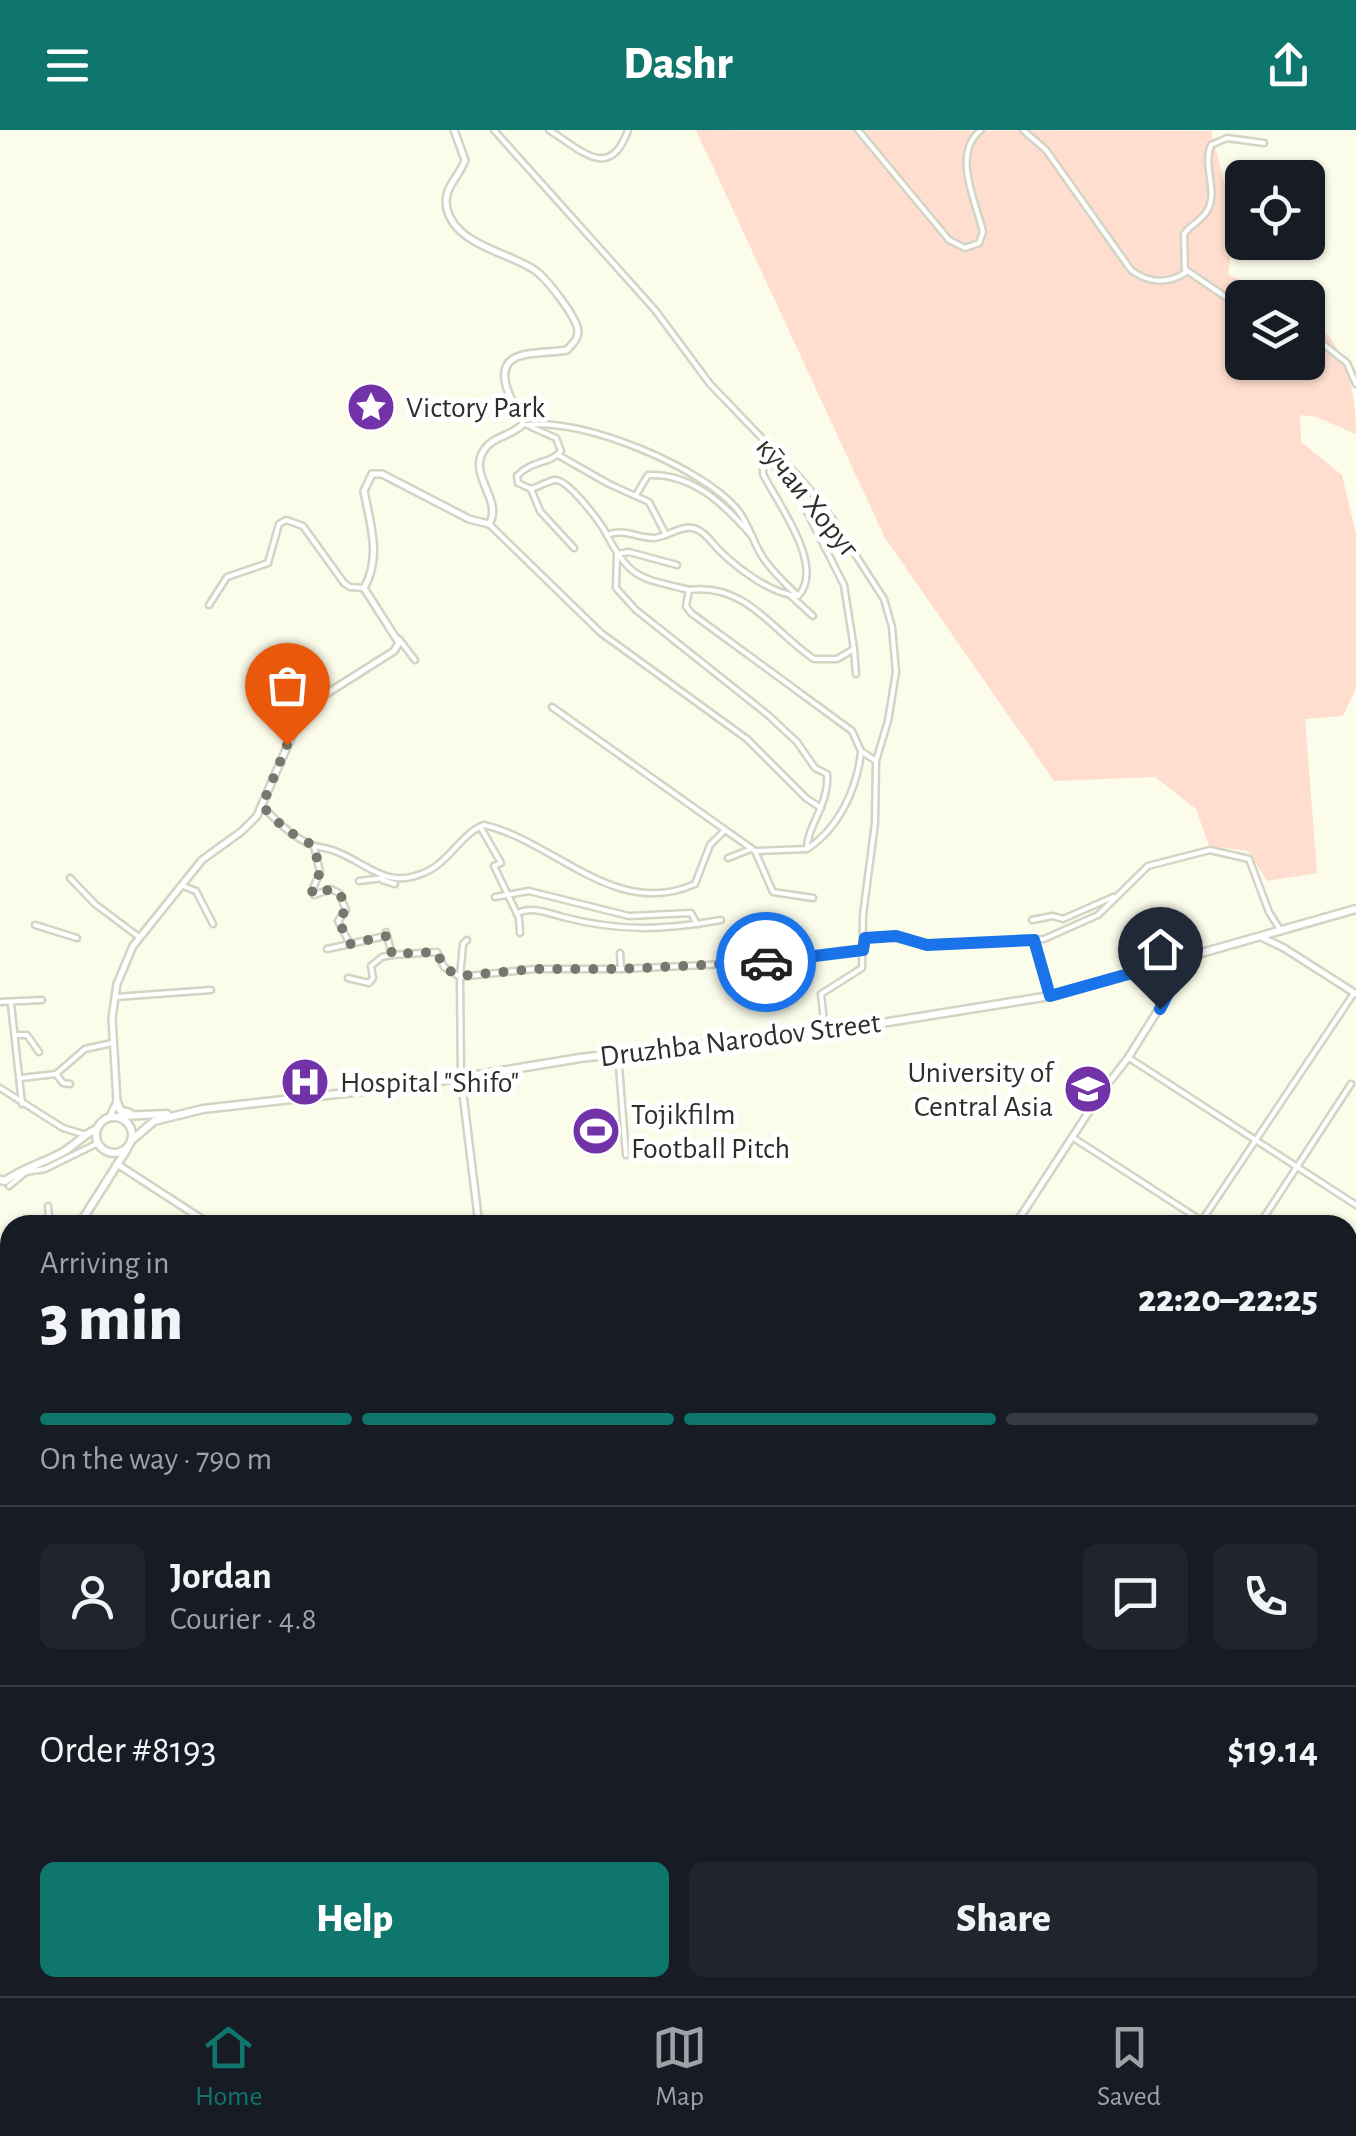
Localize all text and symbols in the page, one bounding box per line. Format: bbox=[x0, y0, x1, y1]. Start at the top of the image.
icon: menu bbox=[40, 38, 95, 93]
icon: share bbox=[1261, 38, 1316, 93]
text: Dashr bbox=[623, 42, 733, 87]
map controls bbox=[1225, 160, 1325, 380]
button: locate bbox=[1225, 160, 1325, 260]
button: layers bbox=[1225, 280, 1325, 380]
place icon: Victory Park bbox=[345, 381, 397, 433]
place label: Victory Park bbox=[406, 393, 545, 423]
street label: кӯчаи Хоруг bbox=[750, 432, 865, 564]
pin bbox=[245, 643, 330, 746]
icon: bag bbox=[260, 658, 315, 713]
pin bbox=[1118, 907, 1203, 1010]
courier bbox=[716, 912, 816, 1012]
icon: home bbox=[1133, 922, 1188, 977]
icon: car bbox=[739, 935, 794, 990]
street label: Druzhba Narodov Street bbox=[598, 1008, 883, 1072]
hospital icon: Hospital "Shifo" bbox=[279, 1056, 331, 1108]
place label: University of Central Asia bbox=[907, 1058, 1055, 1122]
school or university icon: University of Central Asia bbox=[1062, 1063, 1114, 1115]
place label: Hospital "Shifo" bbox=[340, 1068, 519, 1098]
place label: Tojikfilm Football Pitch bbox=[631, 1100, 790, 1164]
sports icon: Tojikfilm Football Pitch bbox=[570, 1105, 622, 1157]
text: Arriving in bbox=[40, 1247, 169, 1279]
text: 22:20–22:25 bbox=[1138, 1281, 1318, 1319]
text: 3 min bbox=[40, 1287, 183, 1352]
text: On the way · 790 m bbox=[40, 1443, 272, 1475]
button: person bbox=[40, 1544, 145, 1649]
button: chat bbox=[1083, 1544, 1188, 1649]
button: phone bbox=[1213, 1544, 1318, 1649]
text: Jordan bbox=[170, 1558, 272, 1596]
text: Courier · 4.8 bbox=[170, 1603, 317, 1635]
text: Order #8193 bbox=[40, 1732, 216, 1770]
text: $19.14 bbox=[1227, 1732, 1318, 1770]
button: Help bbox=[40, 1862, 669, 1977]
button: Share bbox=[689, 1862, 1318, 1977]
tab: Home bbox=[195, 2020, 262, 2114]
tab: Map bbox=[652, 2020, 707, 2114]
tab: Saved bbox=[1097, 2020, 1161, 2114]

